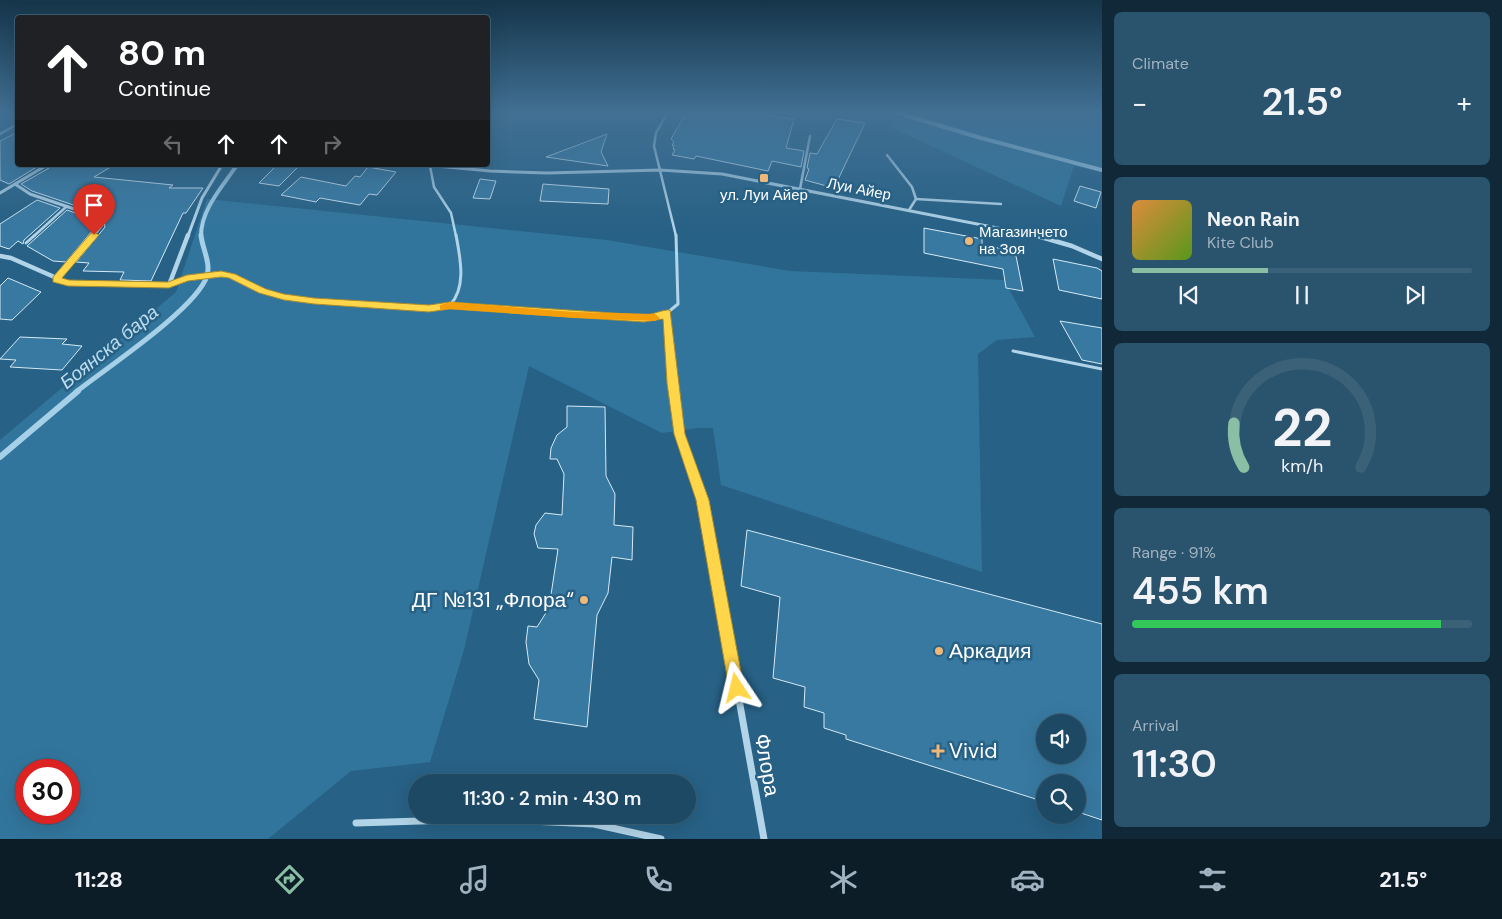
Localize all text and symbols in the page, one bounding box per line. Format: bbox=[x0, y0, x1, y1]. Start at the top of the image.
text: 80 m bbox=[118, 30, 206, 76]
icon: ahead bbox=[35, 35, 100, 100]
text: Climate bbox=[1132, 53, 1189, 74]
text: Continue bbox=[118, 74, 211, 103]
text: 21.5° bbox=[1261, 77, 1343, 127]
text: − bbox=[1132, 85, 1147, 122]
text: + bbox=[1457, 85, 1472, 122]
icon: left bbox=[159, 130, 187, 158]
icon: ahead bbox=[212, 130, 240, 158]
icon: ahead bbox=[265, 130, 293, 158]
icon: right bbox=[318, 130, 346, 158]
marker: ул. Луи Айер bbox=[758, 172, 770, 184]
street label: Луи Айер bbox=[825, 173, 893, 205]
pin bbox=[73, 184, 115, 235]
place label: ул. Луи Айер bbox=[720, 185, 808, 205]
icon: arrive bbox=[80, 191, 108, 219]
text: Neon Rain bbox=[1207, 207, 1300, 232]
place label: Магазинчето на Зоя bbox=[979, 222, 1068, 259]
text: Kite Club bbox=[1207, 232, 1274, 253]
marker: Магазинчето на Зоя bbox=[963, 235, 975, 247]
icon: previous bbox=[1175, 281, 1203, 309]
icon: pause bbox=[1288, 281, 1316, 309]
icon: next bbox=[1401, 281, 1429, 309]
water label: Боянска бара bbox=[55, 300, 163, 394]
text: 22 bbox=[1272, 394, 1332, 462]
text: km/h bbox=[1281, 454, 1323, 478]
text: Range · 91% bbox=[1132, 542, 1216, 563]
text: 455 km bbox=[1132, 566, 1269, 616]
place label: ДГ №131 „Флора“ bbox=[412, 586, 574, 614]
marker: ДГ №131 „Флора“ bbox=[578, 594, 590, 606]
place label: Аркадия bbox=[949, 637, 1031, 665]
marker: Аркадия bbox=[933, 645, 945, 657]
position arrow bbox=[710, 661, 762, 713]
map controls bbox=[1036, 714, 1086, 824]
button: sound bbox=[1036, 714, 1086, 764]
text: Arrival bbox=[1132, 715, 1179, 736]
street label: Флора bbox=[748, 732, 786, 799]
place label: Vivid bbox=[949, 737, 997, 765]
text: 11:30 bbox=[1132, 739, 1217, 789]
marker: Vivid bbox=[931, 744, 945, 758]
speed limit sign: 30 bbox=[15, 759, 80, 824]
button: search bbox=[1036, 774, 1086, 824]
text: 11:30 · 2 min · 430 m bbox=[463, 786, 641, 811]
icon: directions bbox=[272, 862, 307, 897]
icon: music bbox=[457, 862, 492, 897]
icon: phone bbox=[641, 862, 676, 897]
icon: climate bbox=[826, 862, 861, 897]
icon: car bbox=[1010, 862, 1045, 897]
icon: filters bbox=[1195, 862, 1230, 897]
text: 11:28 bbox=[75, 865, 123, 894]
text: 21.5° bbox=[1379, 865, 1427, 894]

